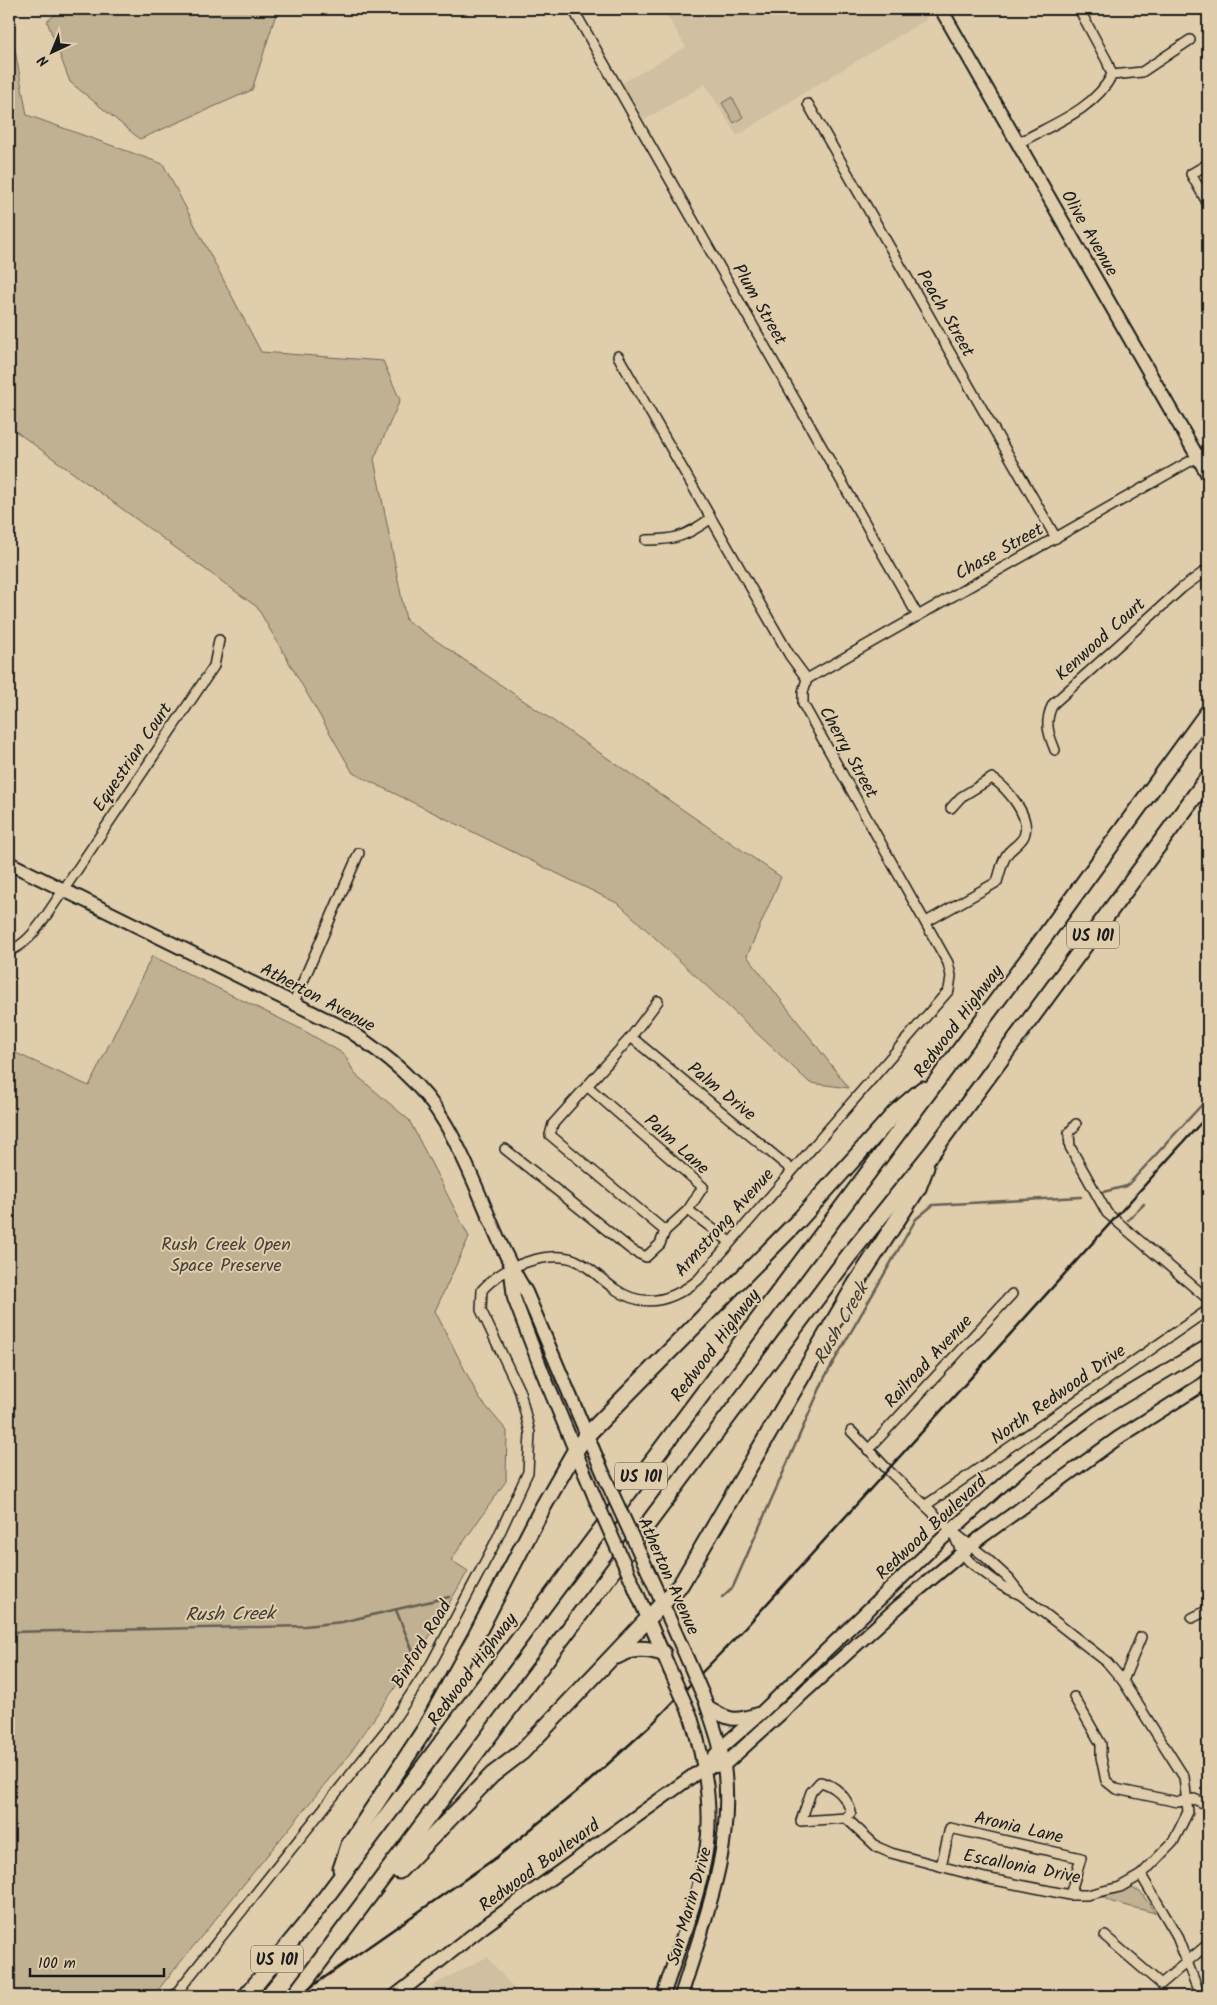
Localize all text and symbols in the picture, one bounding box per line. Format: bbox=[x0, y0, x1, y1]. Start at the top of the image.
north arrow bbox=[28, 28, 78, 78]
text: N bbox=[33, 50, 54, 72]
street label: Olive Avenue bbox=[1052, 185, 1125, 282]
street label: Plum Street bbox=[724, 259, 794, 352]
street label: Peach Street bbox=[908, 265, 982, 364]
street label: Chase Street bbox=[950, 515, 1050, 589]
street label: Kenwood Court bbox=[1049, 591, 1154, 689]
street label: Equestrian Court bbox=[86, 696, 181, 818]
street label: Cherry Street bbox=[810, 701, 886, 805]
road number: US 101 bbox=[1067, 922, 1119, 948]
street label: Atherton Avenue bbox=[255, 956, 380, 1041]
street label: Redwood Highway bbox=[907, 959, 1012, 1085]
street label: Palm Drive bbox=[680, 1055, 762, 1129]
street label: Palm Lane bbox=[637, 1108, 715, 1183]
street label: Armstrong Avenue bbox=[668, 1162, 782, 1284]
park label: Rush Creek Open Space Preserve bbox=[161, 1231, 291, 1281]
water label: Rush Creek bbox=[806, 1275, 879, 1370]
street label: Redwood Highway bbox=[664, 1283, 769, 1409]
street label: Railroad Avenue bbox=[878, 1308, 980, 1416]
street label: North Redwood Drive bbox=[985, 1337, 1133, 1453]
road number: US 101 bbox=[615, 1462, 667, 1490]
street label: Redwood Boulevard bbox=[869, 1468, 995, 1588]
street label: Atherton Avenue bbox=[629, 1513, 707, 1640]
street label: Binford Road bbox=[384, 1594, 461, 1694]
water label: Rush Creek bbox=[185, 1599, 278, 1631]
street label: Redwood Highway bbox=[421, 1607, 526, 1733]
street label: Aronia Lane bbox=[971, 1804, 1066, 1853]
street label: Redwood Boulevard bbox=[473, 1812, 607, 1920]
street label: Escallonia Drive bbox=[961, 1842, 1083, 1893]
street label: San Marin Drive bbox=[660, 1844, 721, 1969]
scale bar bbox=[30, 1945, 164, 1977]
road number: US 101 bbox=[251, 1946, 303, 1972]
text: 100 m bbox=[38, 1952, 76, 1976]

